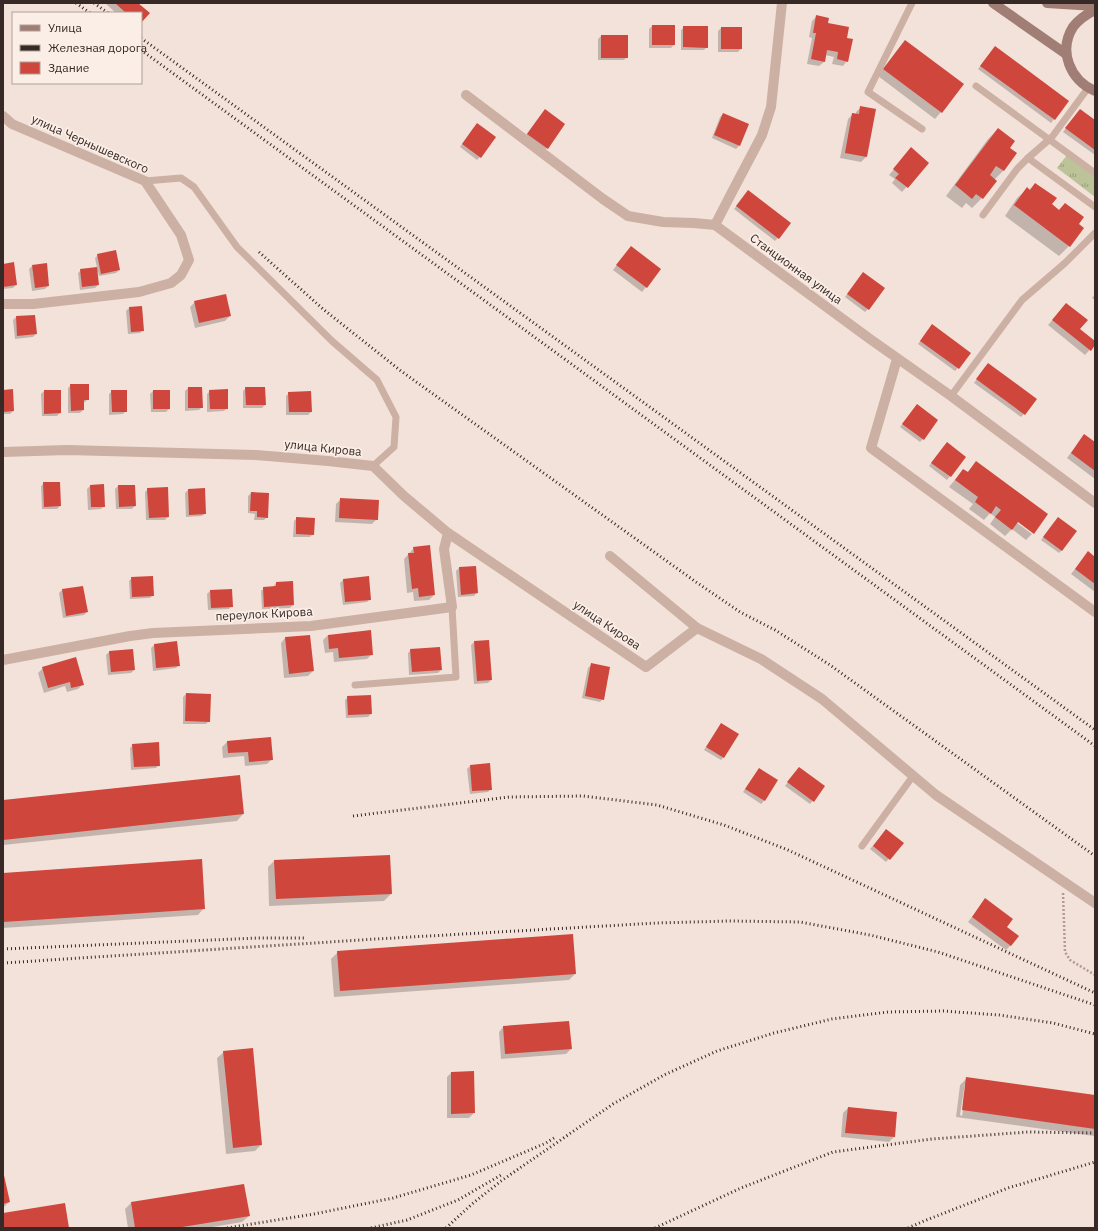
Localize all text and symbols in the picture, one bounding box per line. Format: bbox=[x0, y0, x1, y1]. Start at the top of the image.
legend bbox=[12, 12, 142, 84]
text: Улица bbox=[48, 20, 82, 35]
text: Железная дорога bbox=[48, 40, 148, 55]
text: Здание bbox=[48, 60, 90, 75]
street label: улица Чернышевского bbox=[29, 111, 151, 176]
street label: Станционная улица bbox=[747, 230, 846, 307]
street label: улица Кирова bbox=[284, 436, 363, 459]
street label: улица Кирова bbox=[571, 597, 644, 653]
street label: переулок Кирова bbox=[215, 603, 314, 624]

